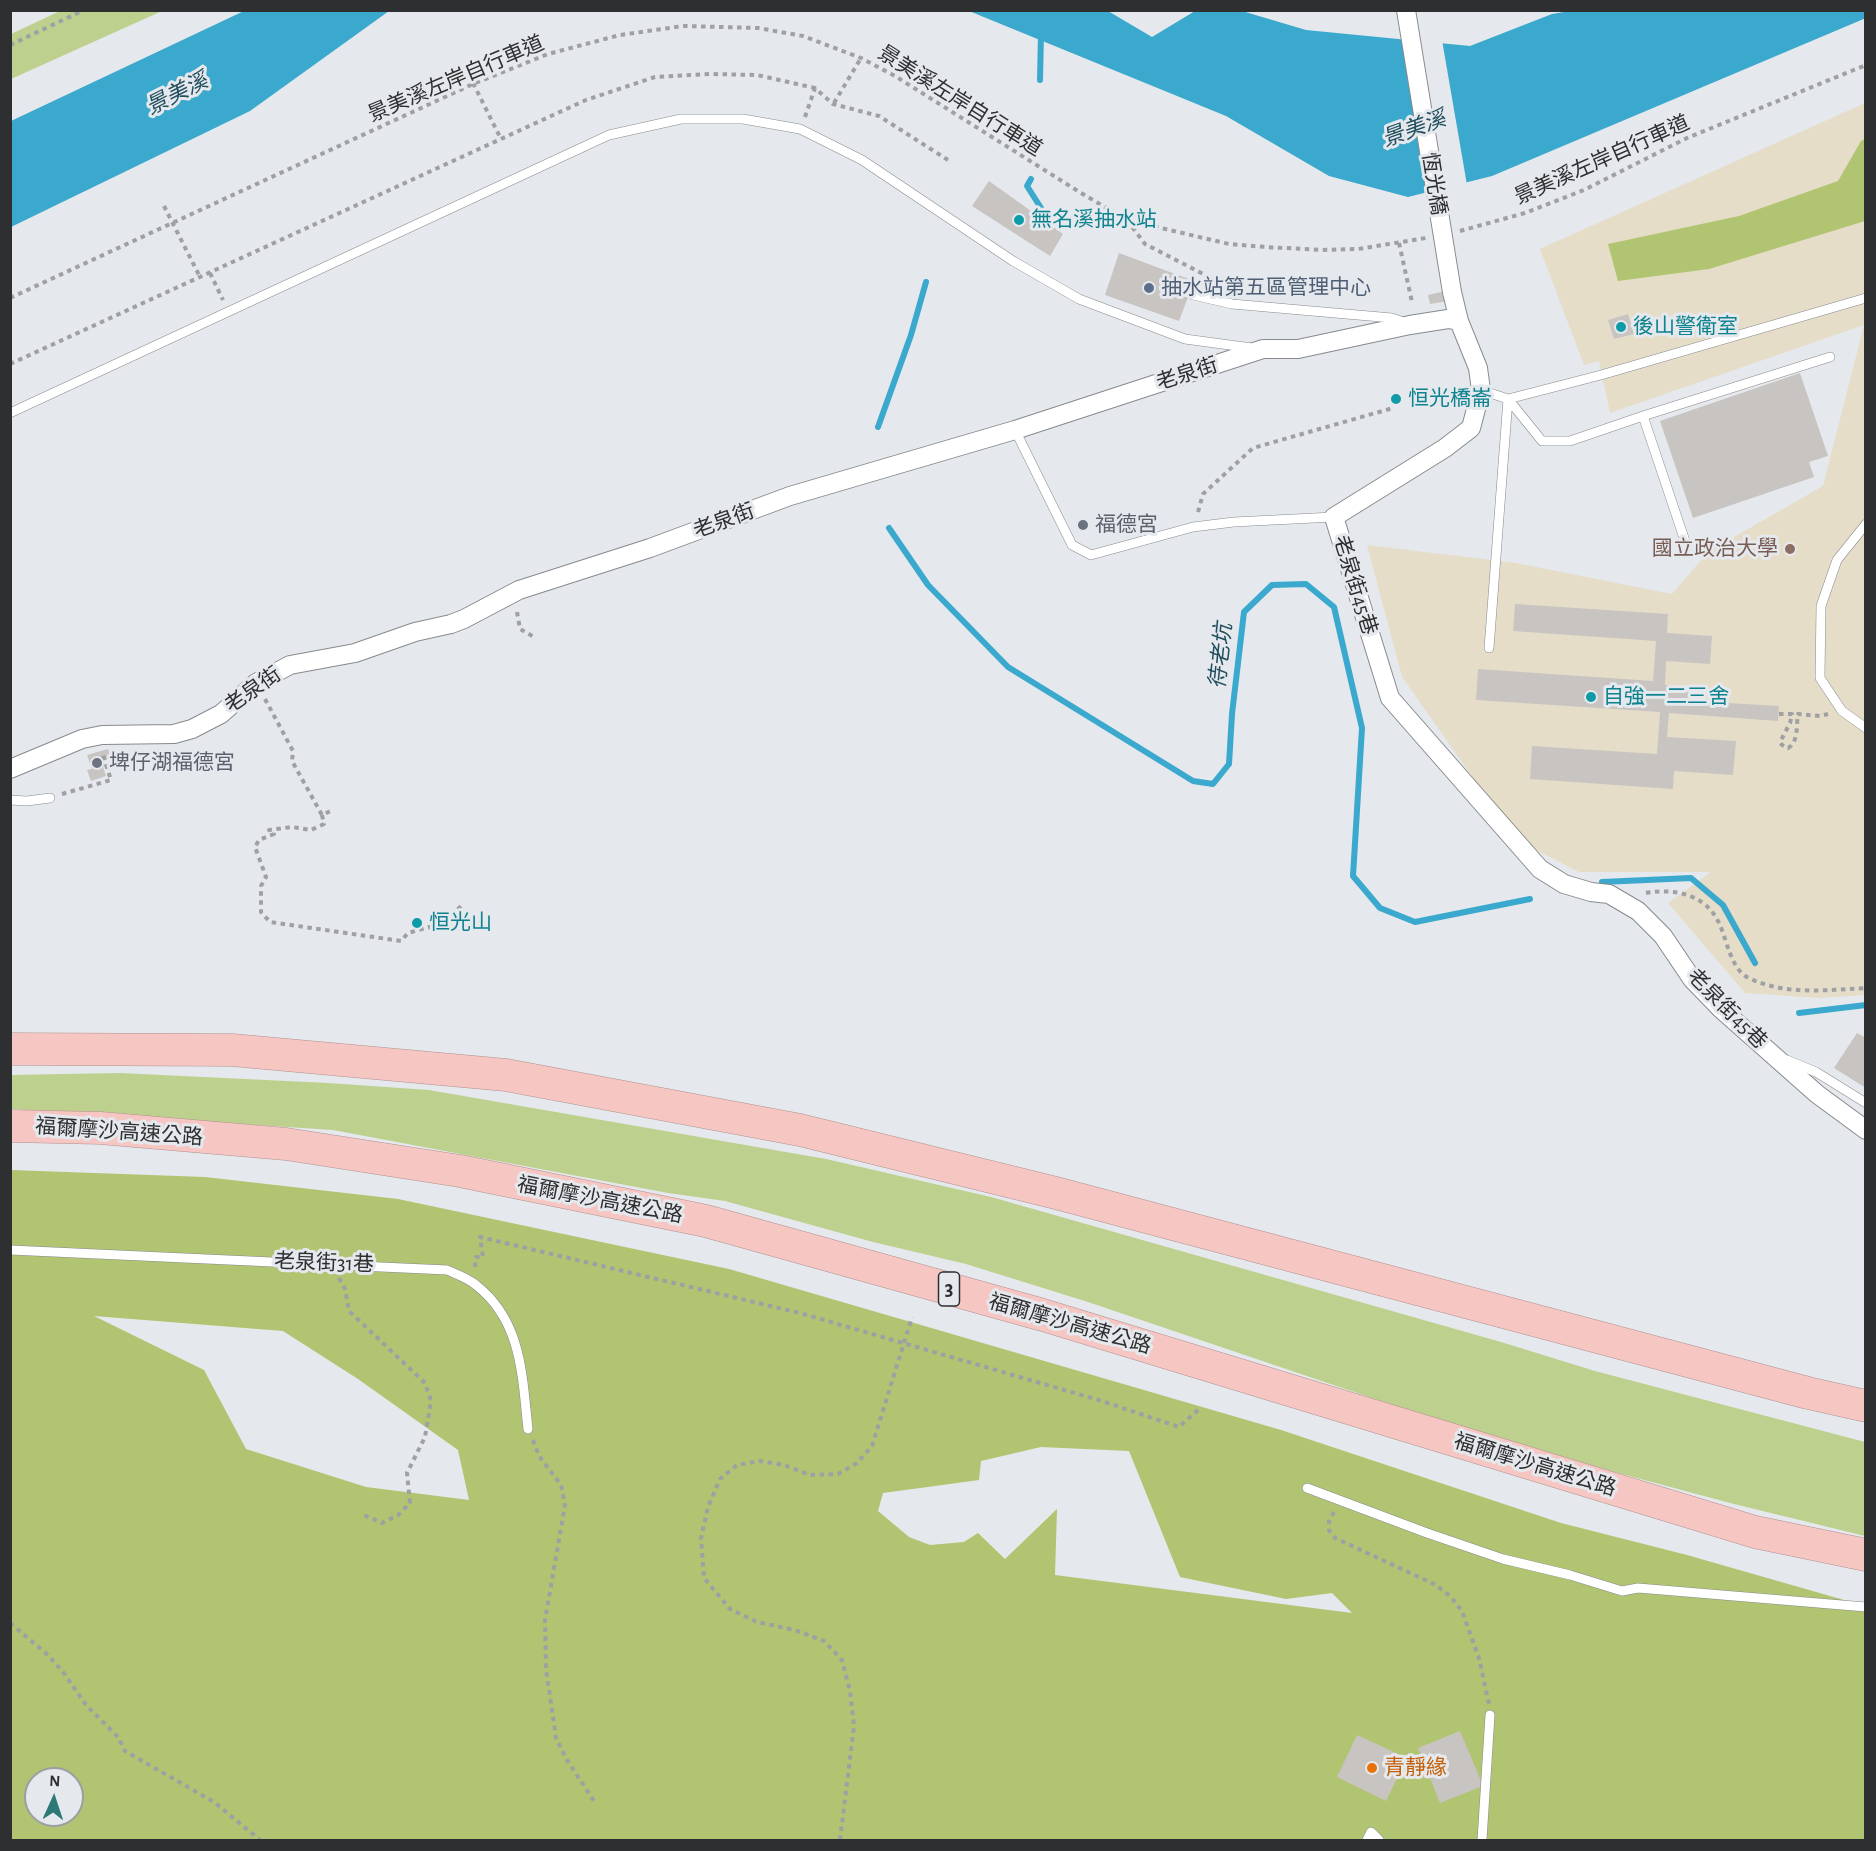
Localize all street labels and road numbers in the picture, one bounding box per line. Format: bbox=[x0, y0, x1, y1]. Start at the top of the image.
street label: 景美溪左岸自行車道 bbox=[364, 30, 548, 128]
street label: 景美溪左岸自行車道 bbox=[873, 40, 1047, 162]
street label: 景美溪左岸自行車道 bbox=[1511, 110, 1693, 210]
street label: 恆光橋 bbox=[1417, 151, 1451, 217]
street label: 老泉街 bbox=[1153, 352, 1221, 396]
street label: 老泉街 bbox=[690, 498, 758, 544]
street label: 老泉街45巷 bbox=[1328, 532, 1382, 638]
street label: 老泉街 bbox=[220, 662, 286, 718]
street label: 老泉街45巷 bbox=[1682, 964, 1772, 1054]
street label: 福爾摩沙高速公路 bbox=[34, 1114, 204, 1150]
street label: 福爾摩沙高速公路 bbox=[515, 1172, 685, 1228]
street label: 老泉街31巷 bbox=[274, 1249, 374, 1277]
road number: 3 bbox=[938, 1272, 960, 1306]
street label: 福爾摩沙高速公路 bbox=[986, 1289, 1154, 1359]
street label: 福爾摩沙高速公路 bbox=[1451, 1428, 1619, 1502]

